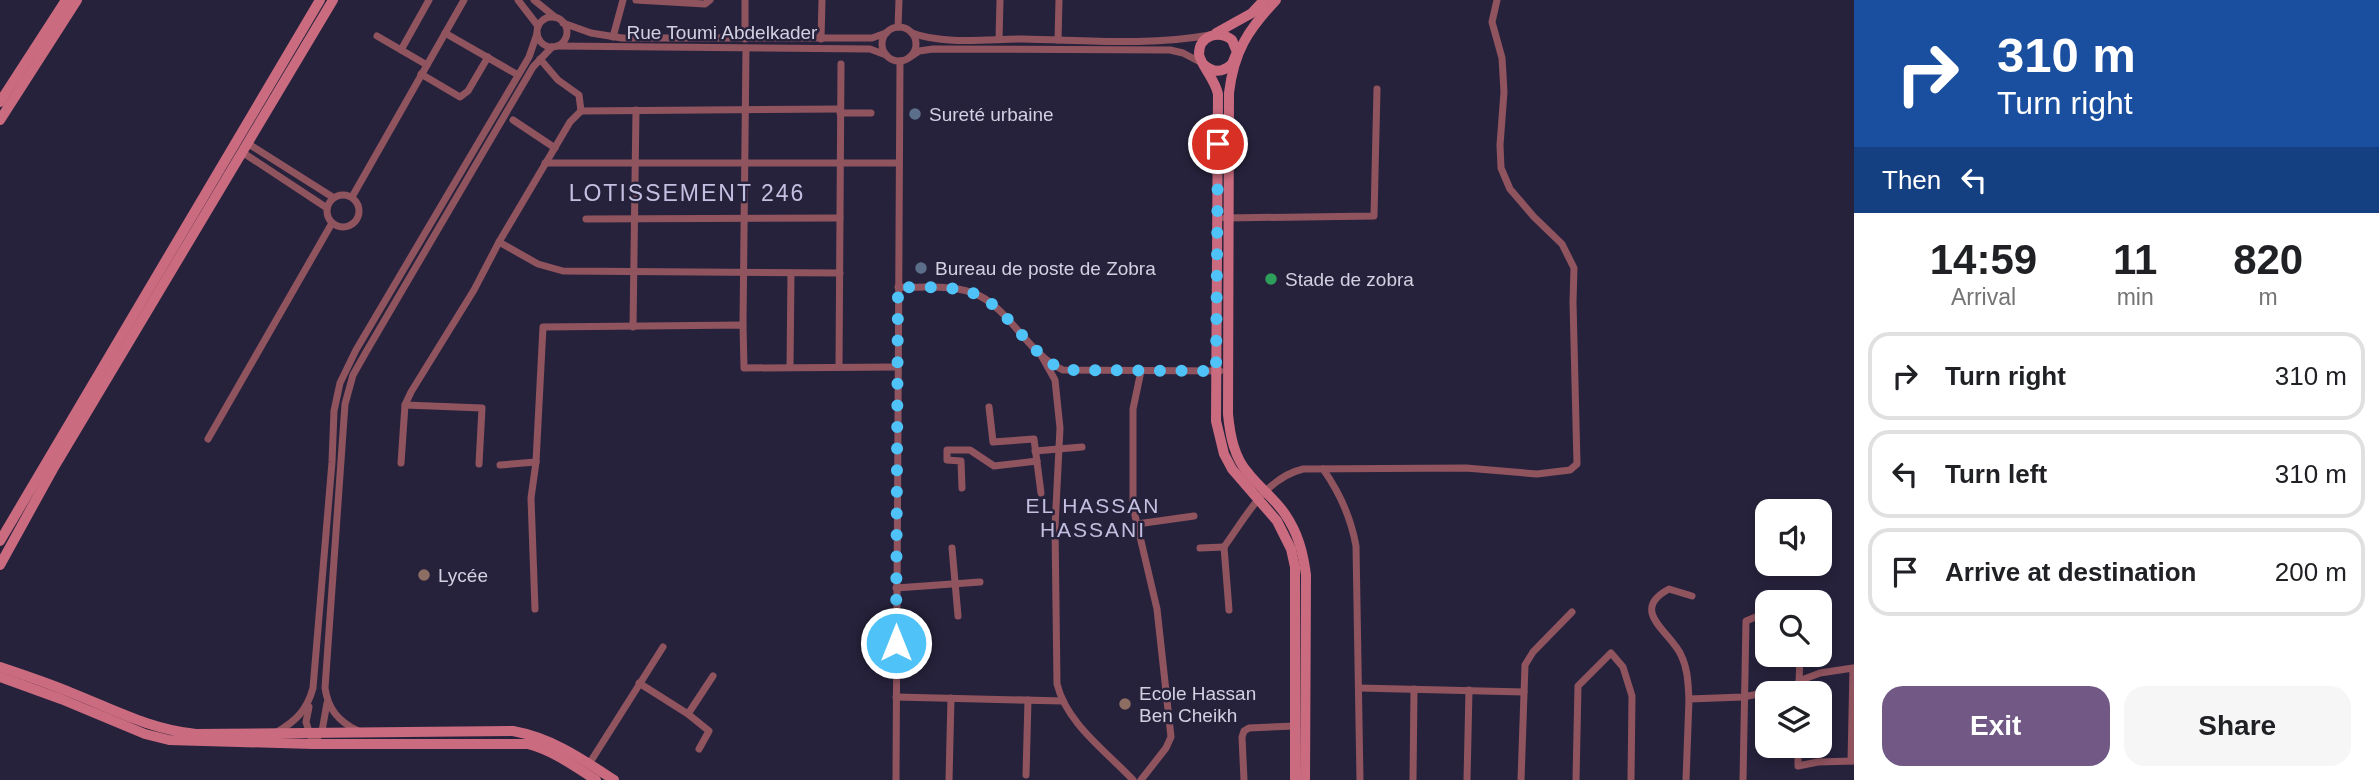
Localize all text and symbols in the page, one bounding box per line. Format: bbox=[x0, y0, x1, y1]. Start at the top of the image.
street label: Rue Toumi Abdelkader bbox=[627, 22, 818, 43]
icon: right bbox=[1882, 28, 1973, 119]
text: 310 m bbox=[1997, 28, 2136, 82]
text: Turn right bbox=[1997, 85, 2133, 121]
place label: Sureté urbaine bbox=[929, 104, 1054, 125]
marker: Sureté urbaine bbox=[907, 106, 923, 122]
pin bbox=[1188, 114, 1248, 174]
icon: arrive bbox=[1199, 125, 1237, 163]
icon: left bbox=[1955, 161, 1993, 199]
text: Then bbox=[1882, 165, 1941, 195]
district label: LOTISSEMENT 246 bbox=[569, 180, 805, 206]
text: 14:59 bbox=[1930, 236, 2037, 283]
text: 11 bbox=[2113, 236, 2157, 283]
text: 820 bbox=[2233, 236, 2303, 283]
place label: Bureau de poste de Zobra bbox=[935, 258, 1156, 279]
marker: Bureau de poste de Zobra bbox=[913, 260, 929, 276]
place label: Stade de zobra bbox=[1285, 269, 1414, 290]
marker: Stade de zobra bbox=[1263, 271, 1279, 287]
text: Arrival bbox=[1951, 284, 2016, 310]
text: min bbox=[2117, 284, 2154, 310]
text: m bbox=[2259, 284, 2278, 310]
icon: right bbox=[1886, 357, 1924, 395]
text: Turn right bbox=[1945, 361, 2066, 391]
text: 310 m bbox=[2275, 361, 2347, 391]
icon: left bbox=[1886, 455, 1924, 493]
text: Turn left bbox=[1945, 459, 2047, 489]
text: 310 m bbox=[2275, 459, 2347, 489]
district label: EL HASSAN HASSANI bbox=[1025, 494, 1161, 541]
map controls bbox=[1755, 499, 1832, 758]
button: sound bbox=[1755, 499, 1832, 576]
icon: arrive bbox=[1886, 553, 1924, 591]
text: Arrive at destination bbox=[1945, 557, 2196, 587]
text: 200 m bbox=[2275, 557, 2347, 587]
place label: Lycée bbox=[438, 565, 488, 586]
marker: Lycée bbox=[416, 567, 432, 583]
button: search bbox=[1755, 590, 1832, 667]
position arrow bbox=[859, 606, 933, 680]
button: layers bbox=[1755, 681, 1832, 758]
place label: Ecole Hassan Ben Cheikh bbox=[1139, 683, 1256, 726]
button: Exit bbox=[1882, 686, 2110, 766]
button: Share bbox=[2124, 686, 2351, 766]
marker: Ecole Hassan Ben Cheikh bbox=[1117, 696, 1133, 712]

